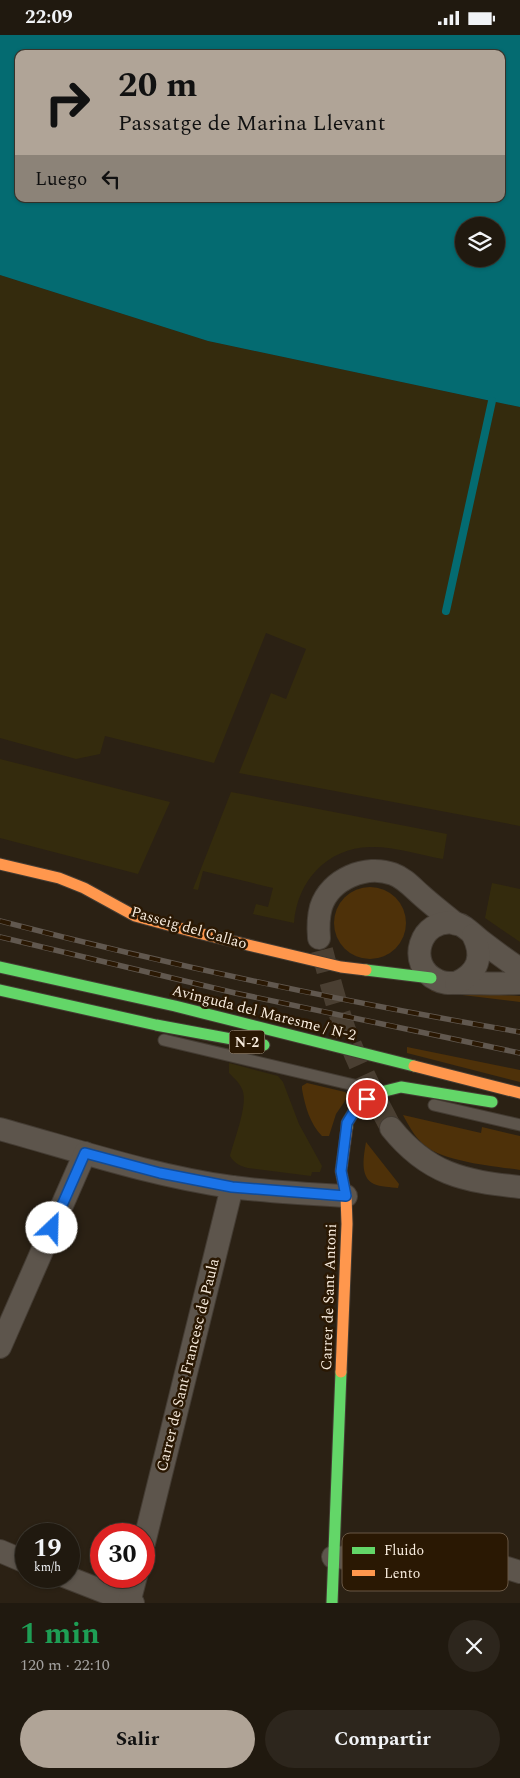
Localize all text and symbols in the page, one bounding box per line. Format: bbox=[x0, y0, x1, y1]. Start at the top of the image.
text: 22:09 bbox=[25, 3, 73, 32]
text: 20 m bbox=[118, 59, 198, 112]
icon: right bbox=[35, 70, 100, 135]
text: Passatge de Marina Llevant bbox=[118, 107, 385, 140]
text: Luego bbox=[35, 165, 87, 194]
icon: left bbox=[97, 165, 125, 193]
map controls bbox=[455, 217, 505, 267]
button: layers bbox=[455, 217, 505, 267]
street label: Passeig del Callao bbox=[128, 900, 250, 956]
street label: Avinguda del Maresme / N-2 bbox=[170, 981, 358, 1045]
road number: N-2 bbox=[230, 1031, 264, 1054]
pin bbox=[346, 1078, 388, 1120]
icon: arrive bbox=[353, 1085, 381, 1113]
position arrow bbox=[25, 1201, 77, 1253]
street label: Carrer de Sant Antoni bbox=[315, 1223, 343, 1371]
street label: Carrer de Sant Francesc de Paula bbox=[150, 1255, 226, 1474]
speed limit sign: 30 bbox=[90, 1523, 155, 1588]
text: 19 bbox=[33, 1530, 62, 1568]
legend bbox=[342, 1533, 508, 1591]
text: Fluido bbox=[384, 1540, 424, 1561]
text: km/h bbox=[34, 1558, 61, 1577]
text: Lento bbox=[384, 1563, 420, 1584]
text: 1 min bbox=[20, 1611, 100, 1657]
button: close bbox=[448, 1620, 500, 1672]
text: 120 m · 22:10 bbox=[20, 1653, 110, 1677]
button: Salir bbox=[20, 1710, 255, 1768]
button: Compartir bbox=[265, 1710, 500, 1768]

